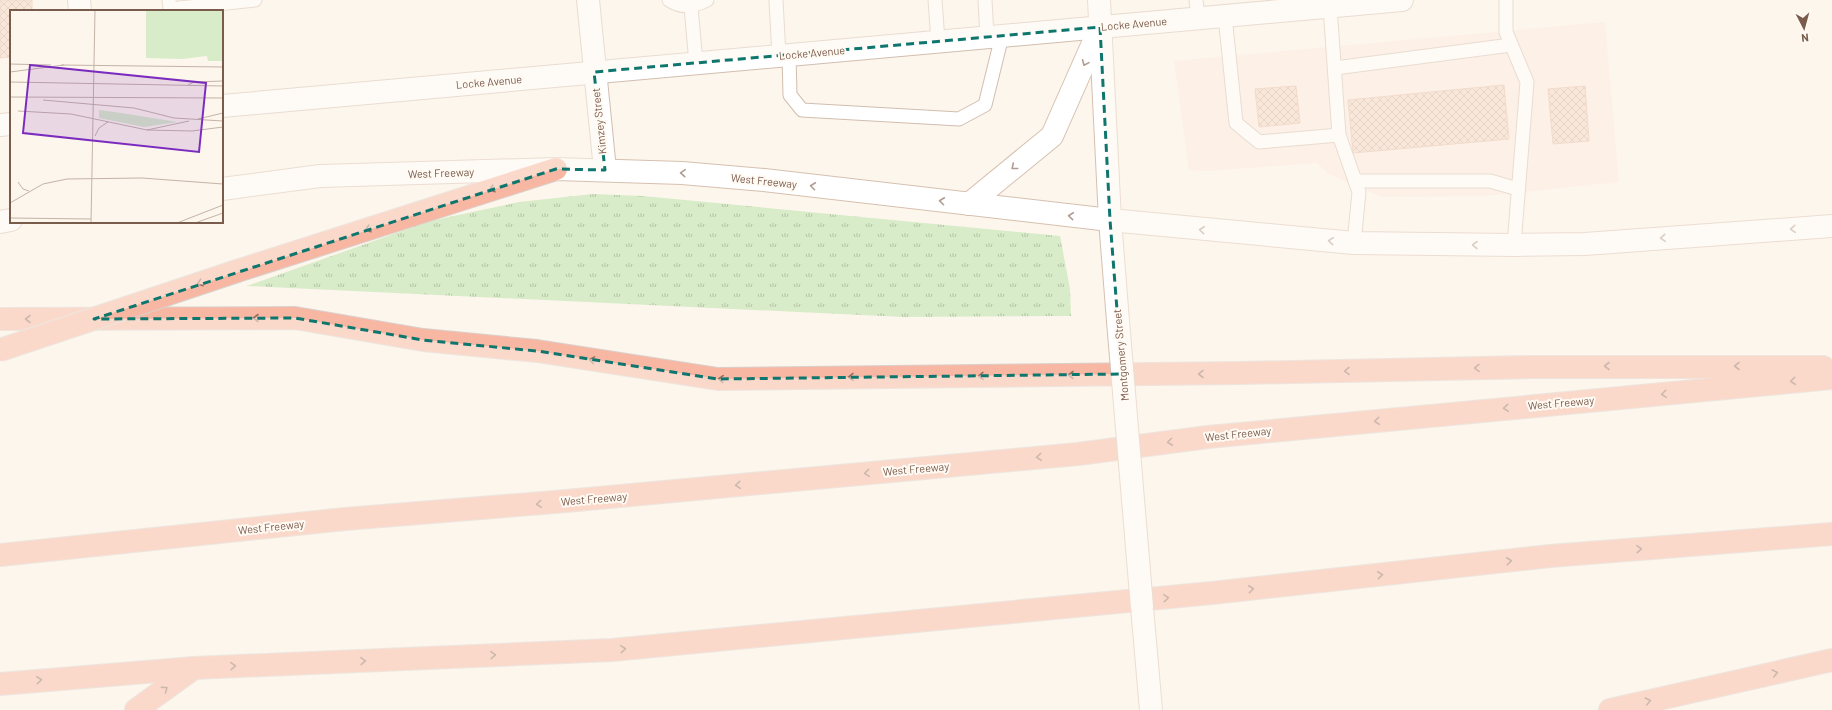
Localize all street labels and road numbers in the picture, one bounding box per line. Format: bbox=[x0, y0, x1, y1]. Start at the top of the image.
street label: Locke Avenue bbox=[1100, 14, 1168, 33]
street label: Locke Avenue bbox=[778, 43, 846, 62]
street label: Locke Avenue bbox=[455, 72, 523, 91]
street label: Kimzey Street bbox=[589, 87, 608, 155]
street label: West Freeway bbox=[408, 165, 474, 180]
street label: West Freeway bbox=[730, 171, 798, 190]
street label: Montgomery Street bbox=[1110, 309, 1131, 401]
street label: West Freeway bbox=[1527, 393, 1595, 412]
street label: West Freeway bbox=[1204, 424, 1272, 443]
street label: West Freeway bbox=[882, 459, 950, 478]
street label: West Freeway bbox=[560, 489, 628, 508]
street label: West Freeway bbox=[237, 517, 305, 536]

